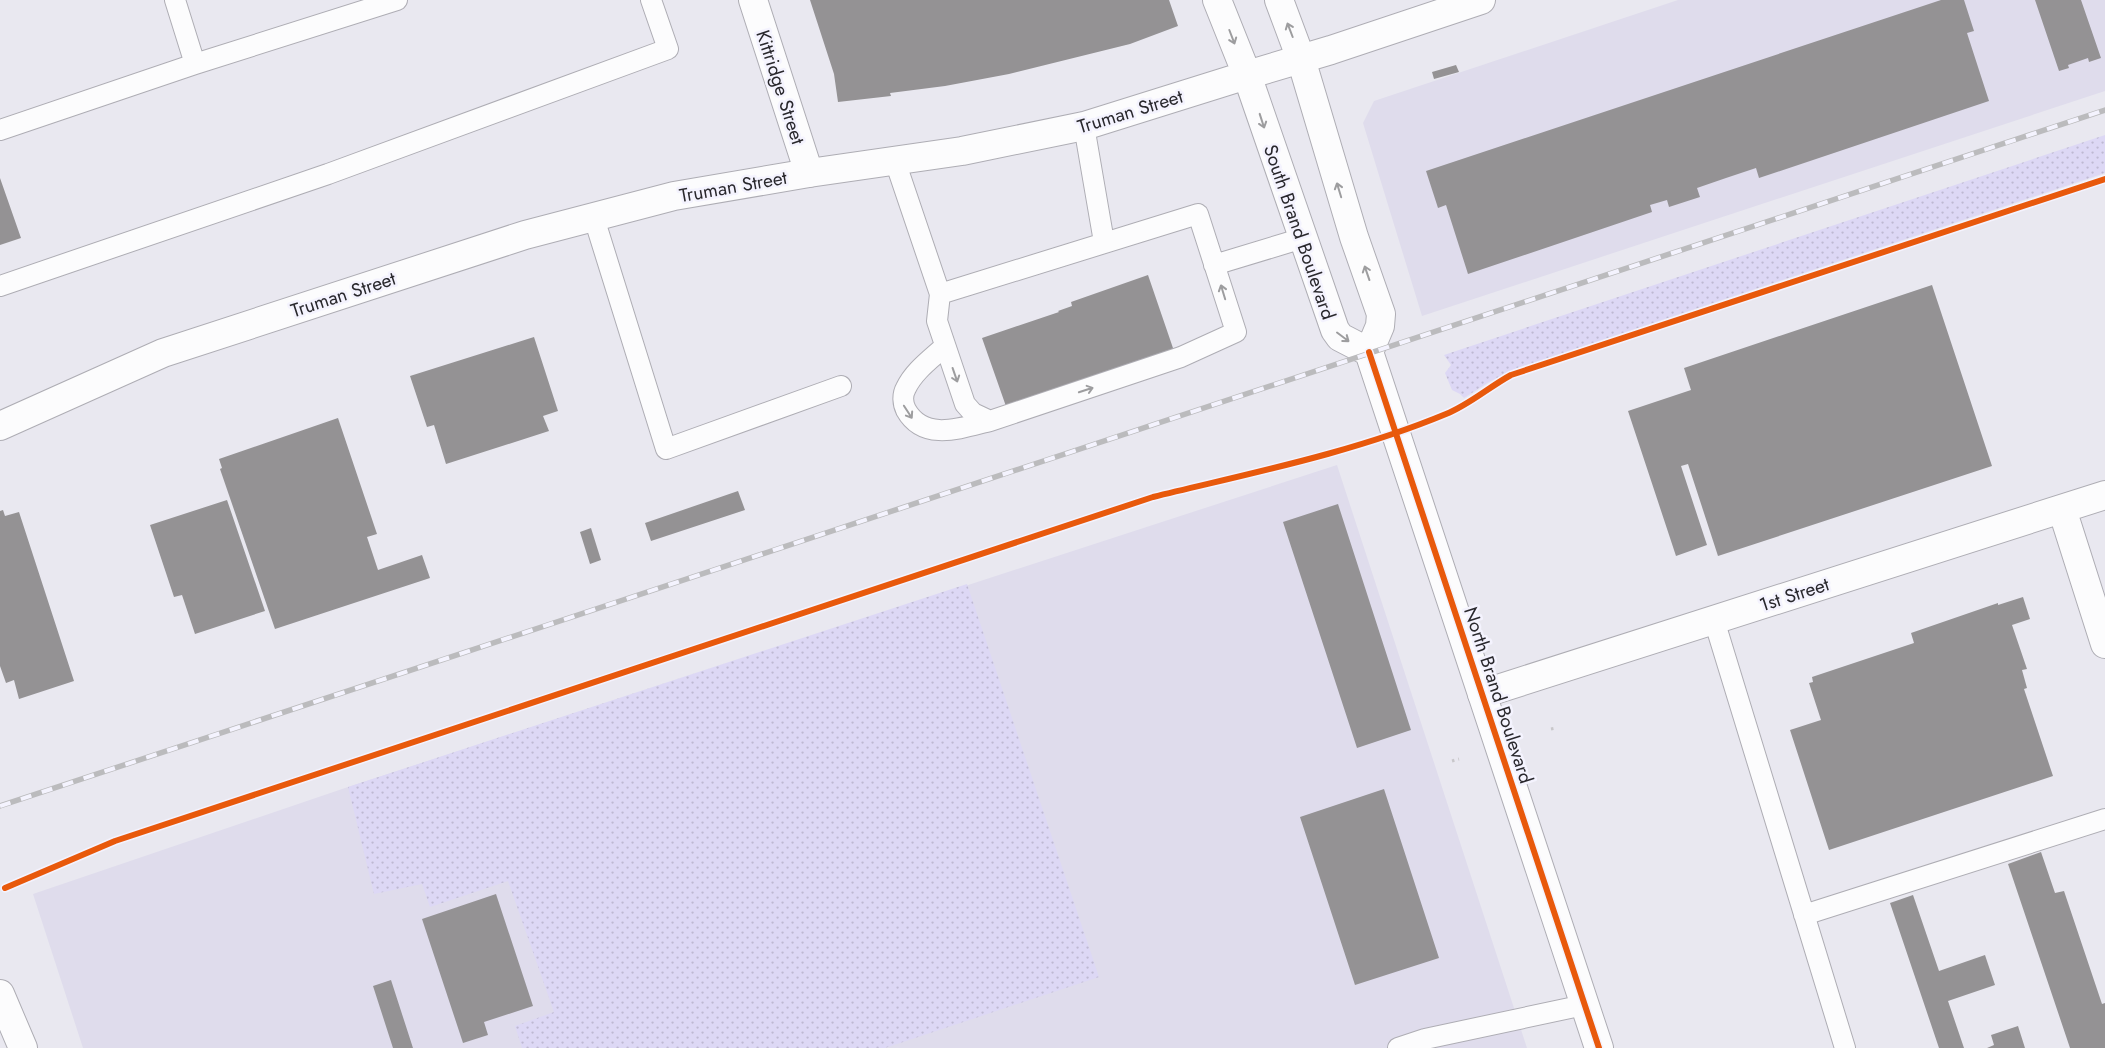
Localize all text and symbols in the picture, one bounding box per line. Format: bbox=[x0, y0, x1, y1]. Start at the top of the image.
one-way arrow bbox=[1285, 23, 1294, 38]
street label: Kittridge Street bbox=[749, 27, 812, 148]
one-way arrow bbox=[1228, 29, 1237, 44]
street label: Truman Street bbox=[1074, 83, 1187, 140]
one-way arrow bbox=[1257, 113, 1267, 129]
street label: South Brand Boulevard bbox=[1257, 141, 1342, 323]
street label: Truman Street bbox=[677, 164, 789, 209]
one-way arrow bbox=[1334, 183, 1344, 199]
street label: Truman Street bbox=[287, 265, 399, 324]
one-way arrow bbox=[1362, 266, 1371, 282]
one-way arrow bbox=[1217, 284, 1227, 300]
one-way arrow bbox=[1336, 332, 1350, 342]
one-way arrow bbox=[951, 366, 960, 382]
one-way arrow bbox=[1078, 385, 1093, 394]
one-way arrow bbox=[903, 404, 913, 418]
street label: 1st Street bbox=[1756, 570, 1833, 618]
street label: North Brand Boulevard bbox=[1457, 603, 1540, 787]

